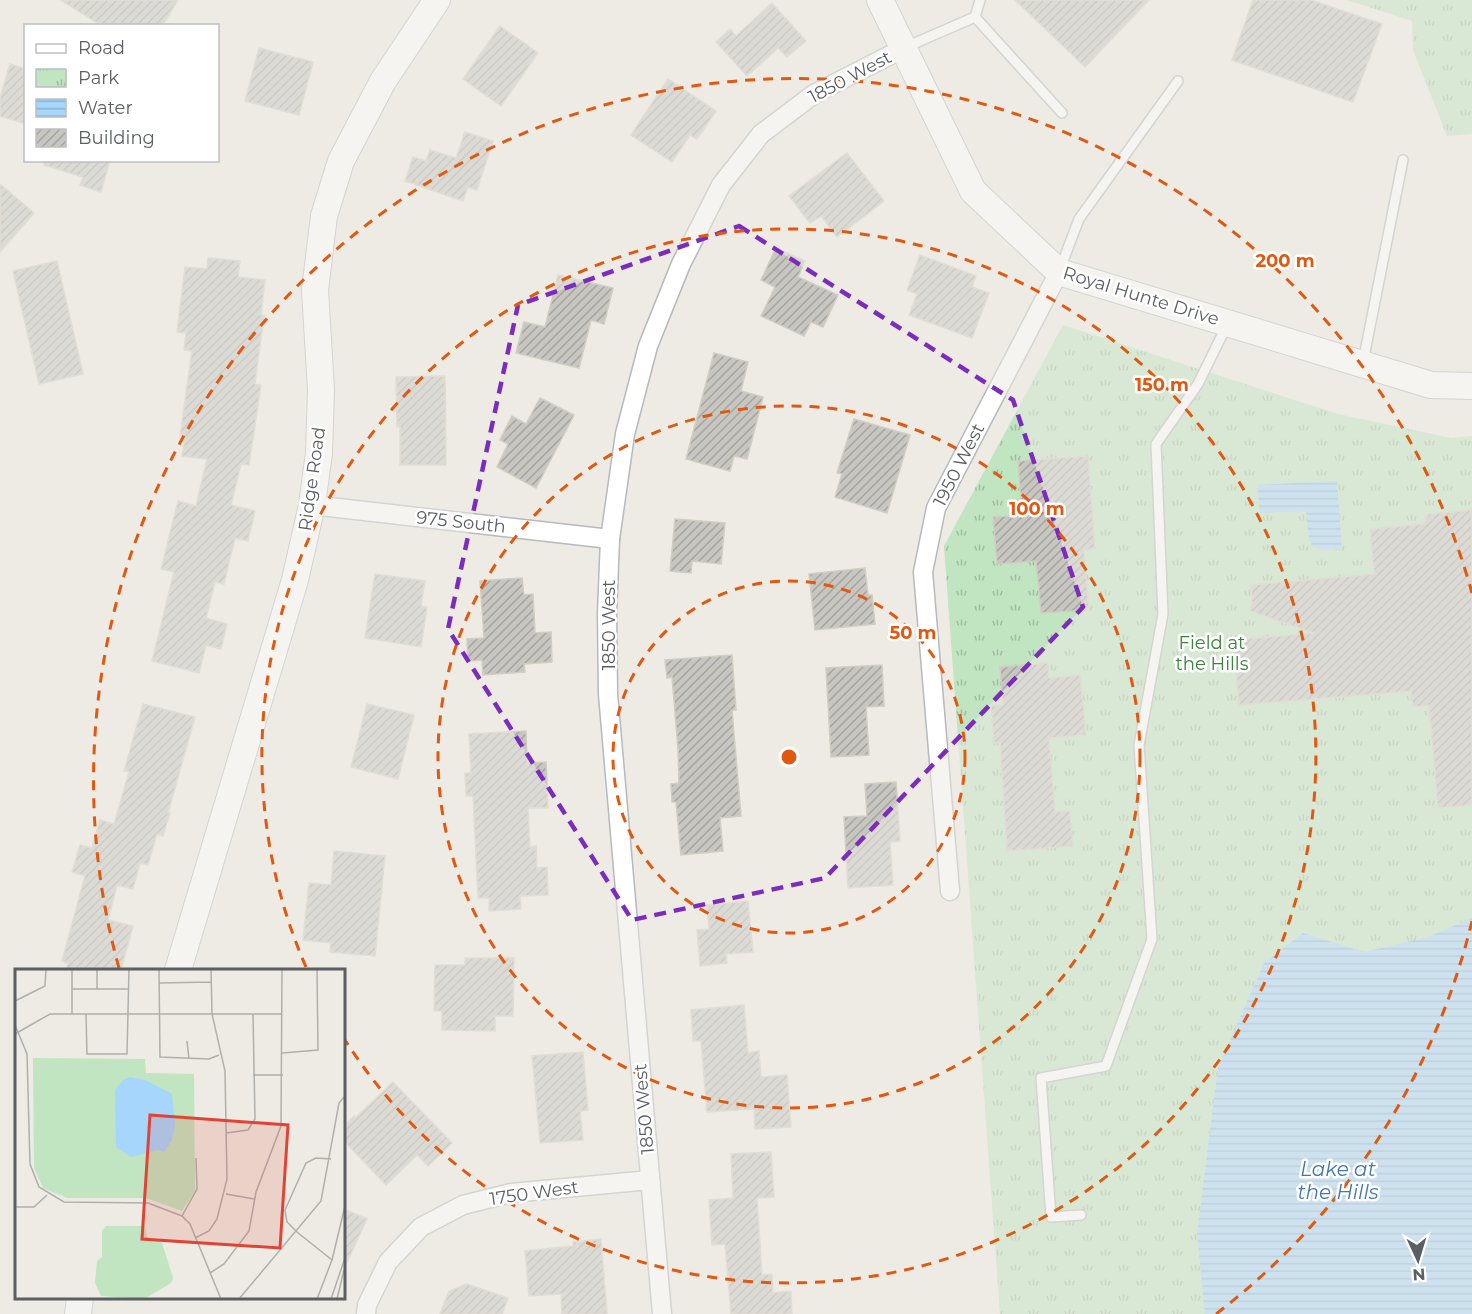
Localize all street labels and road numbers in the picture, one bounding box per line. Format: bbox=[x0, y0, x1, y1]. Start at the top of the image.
street label: 1850 West bbox=[805, 46, 895, 108]
street label: Royal Hunte Drive bbox=[1060, 262, 1222, 330]
street label: 1950 West bbox=[929, 420, 989, 510]
street label: Ridge Road bbox=[294, 425, 330, 533]
street label: 975 South bbox=[415, 506, 507, 538]
street label: 1850 West bbox=[598, 580, 620, 670]
street label: 1850 West bbox=[629, 1063, 659, 1155]
street label: 1750 West bbox=[488, 1176, 580, 1210]

